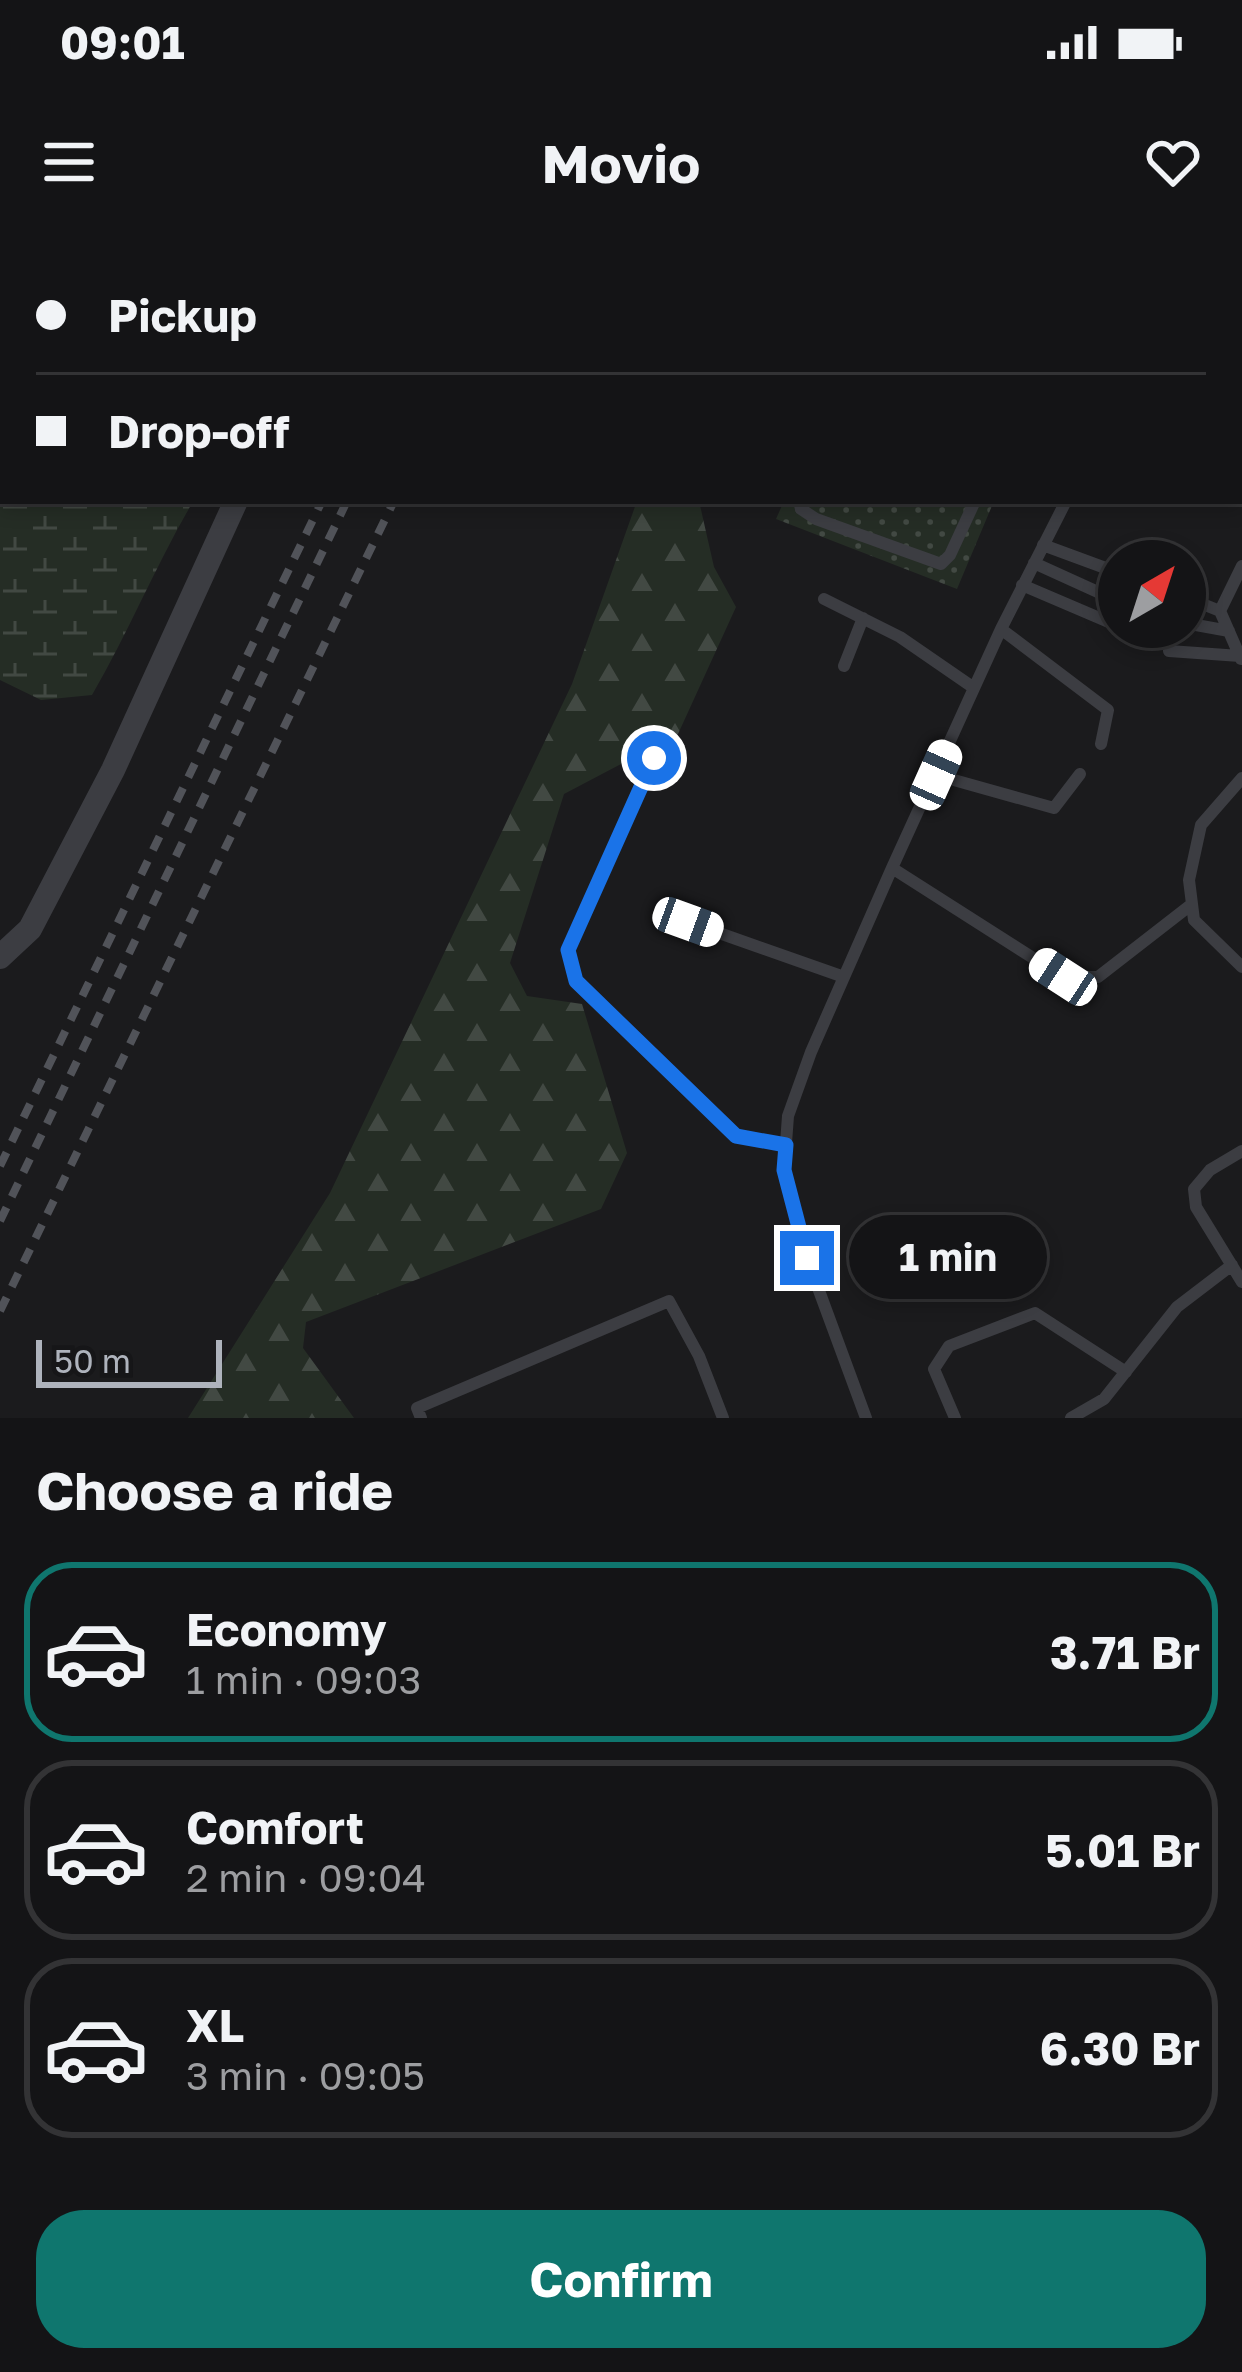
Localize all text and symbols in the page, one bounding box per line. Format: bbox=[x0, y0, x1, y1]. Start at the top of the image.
text: 09:01 bbox=[60, 15, 185, 69]
icon: menu bbox=[36, 129, 102, 195]
icon: heart bbox=[1140, 129, 1206, 195]
text: Movio bbox=[542, 130, 700, 195]
text: Pickup bbox=[108, 288, 257, 342]
text: Drop-off bbox=[108, 404, 289, 458]
north arrow bbox=[1098, 540, 1206, 648]
map controls bbox=[1098, 540, 1206, 648]
route start bbox=[627, 731, 681, 785]
car bbox=[905, 735, 967, 815]
car bbox=[648, 893, 728, 951]
car bbox=[1023, 942, 1103, 1012]
callout: 1 min bbox=[849, 1216, 1047, 1300]
route end bbox=[780, 1231, 834, 1285]
text: 1 min bbox=[899, 1233, 997, 1280]
scale bar bbox=[36, 1334, 222, 1387]
text: 50 m bbox=[54, 1341, 131, 1380]
text: Choose a ride bbox=[36, 1457, 393, 1522]
icon: car bbox=[42, 1598, 150, 1706]
text: Economy bbox=[186, 1602, 387, 1656]
text: 3.71 Br bbox=[1050, 1625, 1200, 1679]
text: 1 min · 09:03 bbox=[186, 1656, 421, 1703]
icon: car bbox=[42, 1796, 150, 1904]
text: Comfort bbox=[186, 1800, 364, 1854]
text: 5.01 Br bbox=[1045, 1823, 1200, 1877]
text: 2 min · 09:04 bbox=[186, 1854, 426, 1901]
icon: car bbox=[42, 1994, 150, 2102]
text: XL bbox=[186, 1998, 244, 2052]
text: 6.30 Br bbox=[1040, 2021, 1200, 2075]
text: 3 min · 09:05 bbox=[186, 2052, 425, 2099]
button: Confirm bbox=[36, 2210, 1206, 2348]

